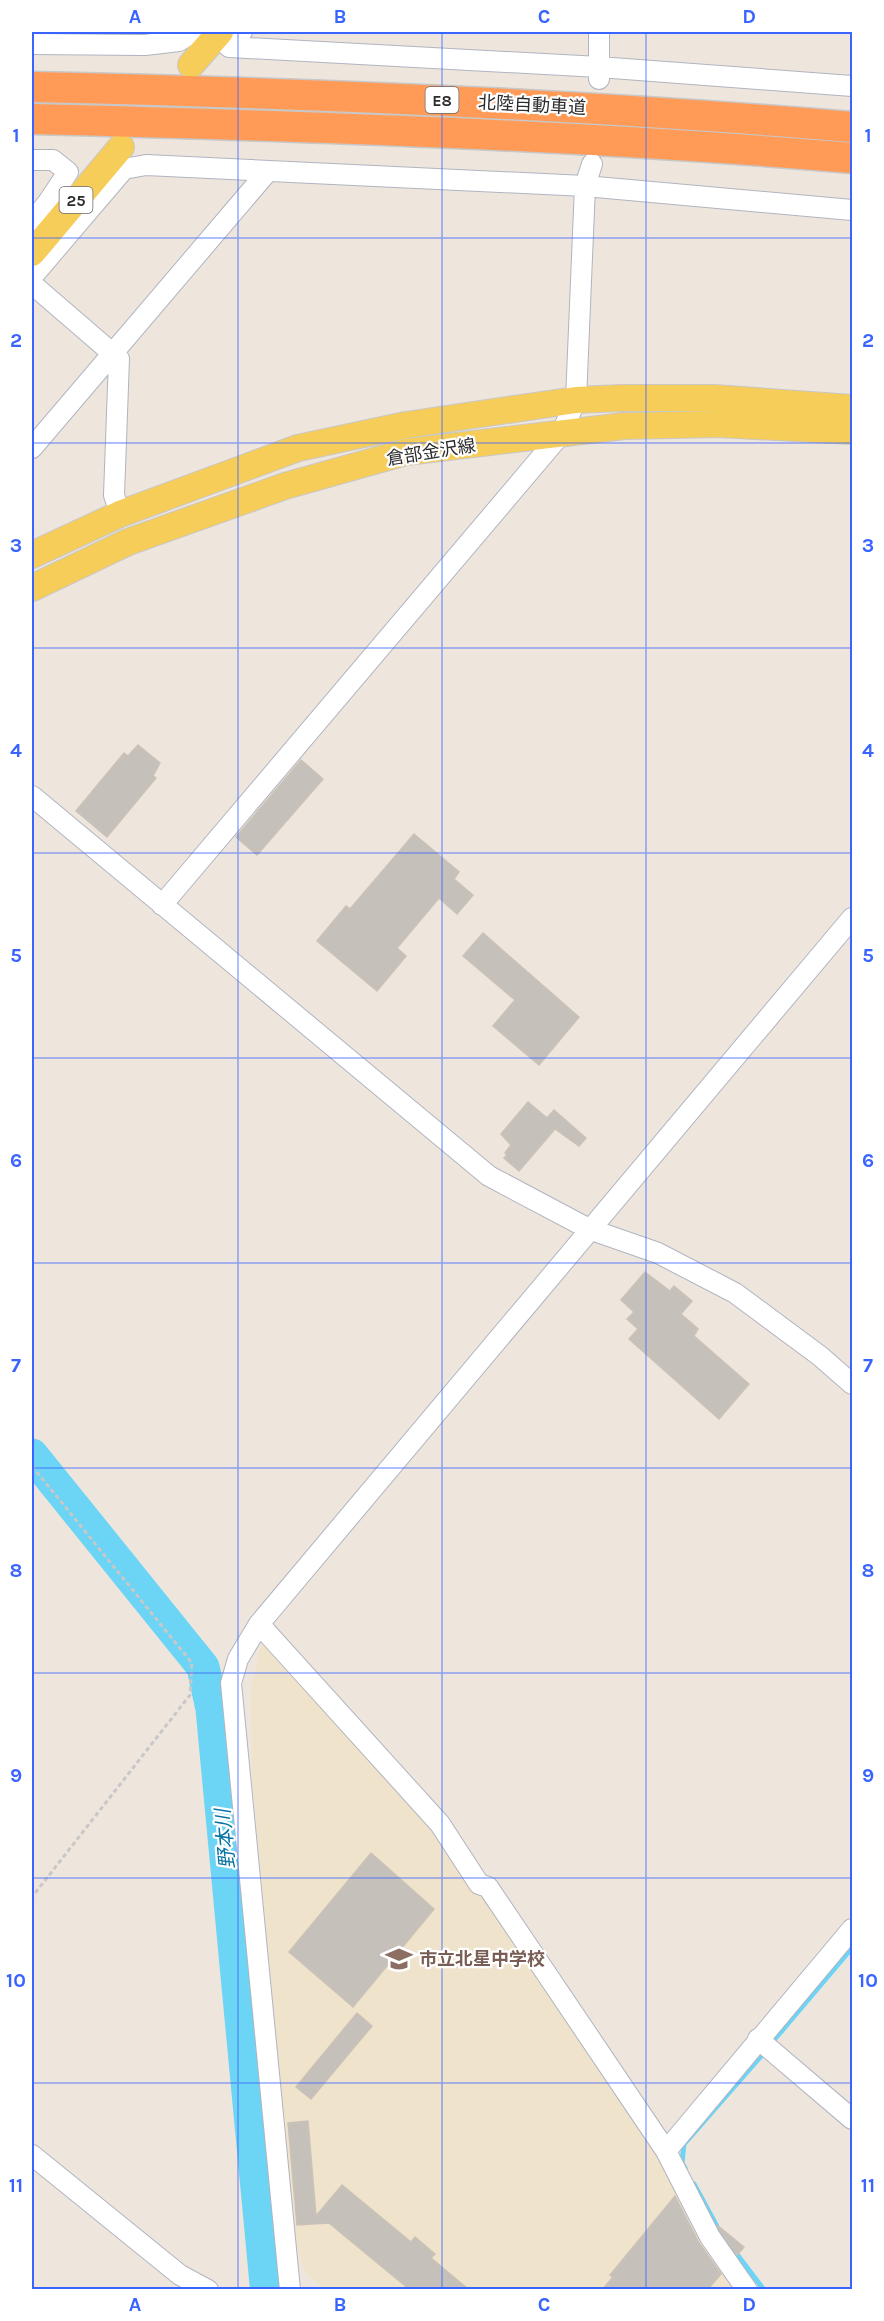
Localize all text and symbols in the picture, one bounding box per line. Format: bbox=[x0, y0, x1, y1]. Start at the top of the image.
text: A bbox=[129, 5, 142, 28]
text: B bbox=[334, 5, 346, 28]
text: C bbox=[538, 5, 550, 28]
text: D bbox=[742, 5, 756, 28]
road number: E8 bbox=[426, 87, 458, 113]
street label: 北陸自動車道 bbox=[477, 91, 587, 119]
text: 1 bbox=[12, 124, 20, 147]
text: 1 bbox=[864, 124, 872, 147]
road number: 25 bbox=[60, 187, 92, 213]
text: 2 bbox=[10, 329, 22, 352]
text: 2 bbox=[862, 329, 874, 352]
street label: 倉部金沢線 bbox=[385, 434, 477, 470]
text: 3 bbox=[10, 534, 22, 557]
text: 3 bbox=[862, 534, 874, 557]
text: 4 bbox=[10, 739, 22, 762]
text: 4 bbox=[862, 739, 874, 762]
text: 5 bbox=[10, 944, 22, 967]
text: 5 bbox=[862, 944, 874, 967]
text: 6 bbox=[10, 1149, 22, 1172]
text: 6 bbox=[862, 1149, 874, 1172]
text: 7 bbox=[11, 1354, 21, 1377]
text: 7 bbox=[863, 1354, 873, 1377]
text: 8 bbox=[10, 1559, 22, 1582]
text: 8 bbox=[862, 1559, 874, 1582]
text: 9 bbox=[10, 1764, 22, 1787]
text: 9 bbox=[862, 1764, 874, 1787]
water label: 野本川 bbox=[211, 1806, 240, 1870]
school or university icon: 市立北星中学校 bbox=[384, 1944, 414, 1974]
place label: 市立北星中学校 bbox=[419, 1948, 545, 1970]
text: 10 bbox=[6, 1969, 26, 1992]
text: 10 bbox=[858, 1969, 878, 1992]
text: 11 bbox=[9, 2174, 23, 2197]
text: 11 bbox=[861, 2174, 875, 2197]
text: A bbox=[129, 2293, 142, 2316]
text: B bbox=[334, 2293, 346, 2316]
text: C bbox=[538, 2293, 550, 2316]
text: D bbox=[742, 2293, 756, 2316]

